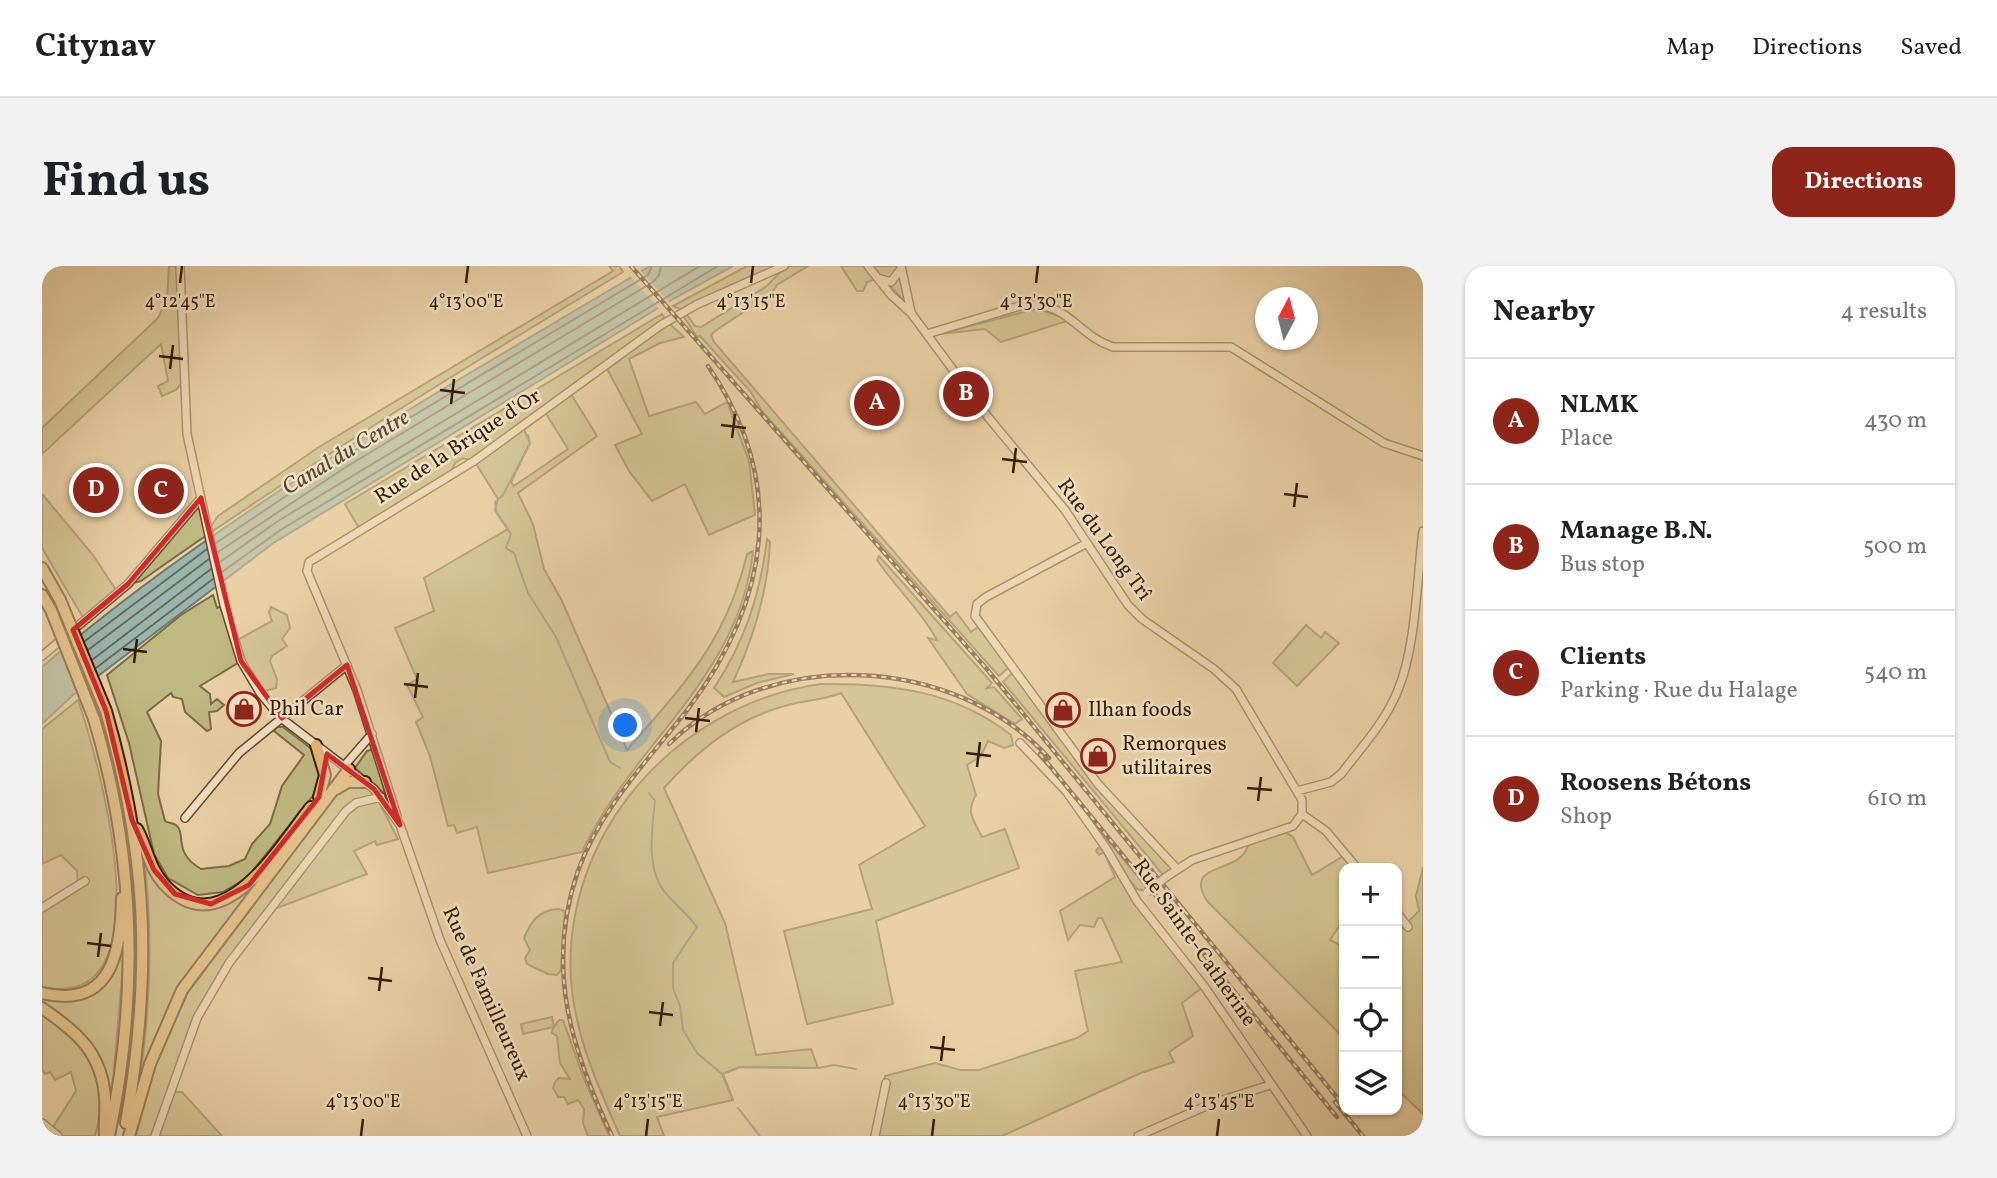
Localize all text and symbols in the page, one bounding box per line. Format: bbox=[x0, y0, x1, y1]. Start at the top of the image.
text: Citynav bbox=[35, 25, 156, 71]
text: Map bbox=[1666, 31, 1714, 65]
text: Directions bbox=[1752, 31, 1862, 65]
text: Saved bbox=[1900, 31, 1962, 65]
button: Directions bbox=[1772, 147, 1955, 217]
text: Find us bbox=[42, 148, 210, 217]
north arrow bbox=[1255, 287, 1318, 350]
text: 4°12'45"E bbox=[144, 290, 216, 315]
text: 4°13'00"E bbox=[429, 290, 504, 315]
text: 4°13'15"E bbox=[716, 290, 786, 315]
text: 4°13'30"E bbox=[999, 290, 1073, 315]
text: Nearby bbox=[1493, 291, 1595, 333]
text: 4 results bbox=[1841, 296, 1927, 328]
pin: B bbox=[943, 368, 989, 420]
pin: A bbox=[854, 377, 900, 429]
street label: Rue de la Brique d'Or bbox=[369, 382, 547, 512]
text: NLMK bbox=[1560, 387, 1638, 423]
water label: Canal du Centre bbox=[276, 402, 416, 504]
text: A bbox=[1508, 405, 1524, 437]
text: 430 m bbox=[1864, 405, 1927, 437]
text: Place bbox=[1560, 423, 1613, 455]
pin: D bbox=[73, 464, 119, 516]
pin: C bbox=[138, 465, 184, 517]
street label: Rue du Long Trî bbox=[1050, 473, 1158, 607]
text: Manage B.N. bbox=[1560, 513, 1713, 549]
text: B bbox=[1508, 531, 1524, 563]
text: 500 m bbox=[1863, 531, 1927, 563]
text: Bus stop bbox=[1560, 549, 1645, 581]
text: Clients bbox=[1560, 639, 1646, 675]
text: C bbox=[1509, 657, 1523, 689]
text: 540 m bbox=[1864, 657, 1927, 689]
text: Parking · Rue du Halage bbox=[1560, 675, 1798, 707]
shop icon: Phil Car bbox=[225, 690, 263, 728]
shop icon: Ilhan foods bbox=[1044, 691, 1082, 729]
place label: Phil Car bbox=[269, 695, 344, 724]
place label: Ilhan foods bbox=[1088, 696, 1192, 725]
your location bbox=[608, 708, 642, 742]
place label: Remorques utilitaires bbox=[1122, 730, 1227, 783]
shop icon: Remorques utilitaires bbox=[1079, 737, 1117, 775]
text: Roosens Bétons bbox=[1560, 765, 1751, 801]
text: D bbox=[1508, 783, 1524, 815]
text: 610 m bbox=[1868, 783, 1927, 815]
text: Shop bbox=[1560, 801, 1612, 833]
street label: Rue Sainte-Catherine bbox=[1125, 853, 1263, 1033]
map controls bbox=[1339, 863, 1402, 1115]
button: + bbox=[1339, 863, 1402, 926]
street label: Rue de Familleureux bbox=[434, 902, 538, 1086]
button: − bbox=[1339, 926, 1402, 989]
button: locate bbox=[1339, 989, 1402, 1052]
button: layers bbox=[1339, 1052, 1402, 1115]
text: 4°13'00"E bbox=[326, 1090, 401, 1115]
text: 4°13'15"E bbox=[613, 1090, 683, 1115]
text: 4°13'30"E bbox=[897, 1090, 971, 1115]
text: 4°13'45"E bbox=[1183, 1090, 1255, 1115]

